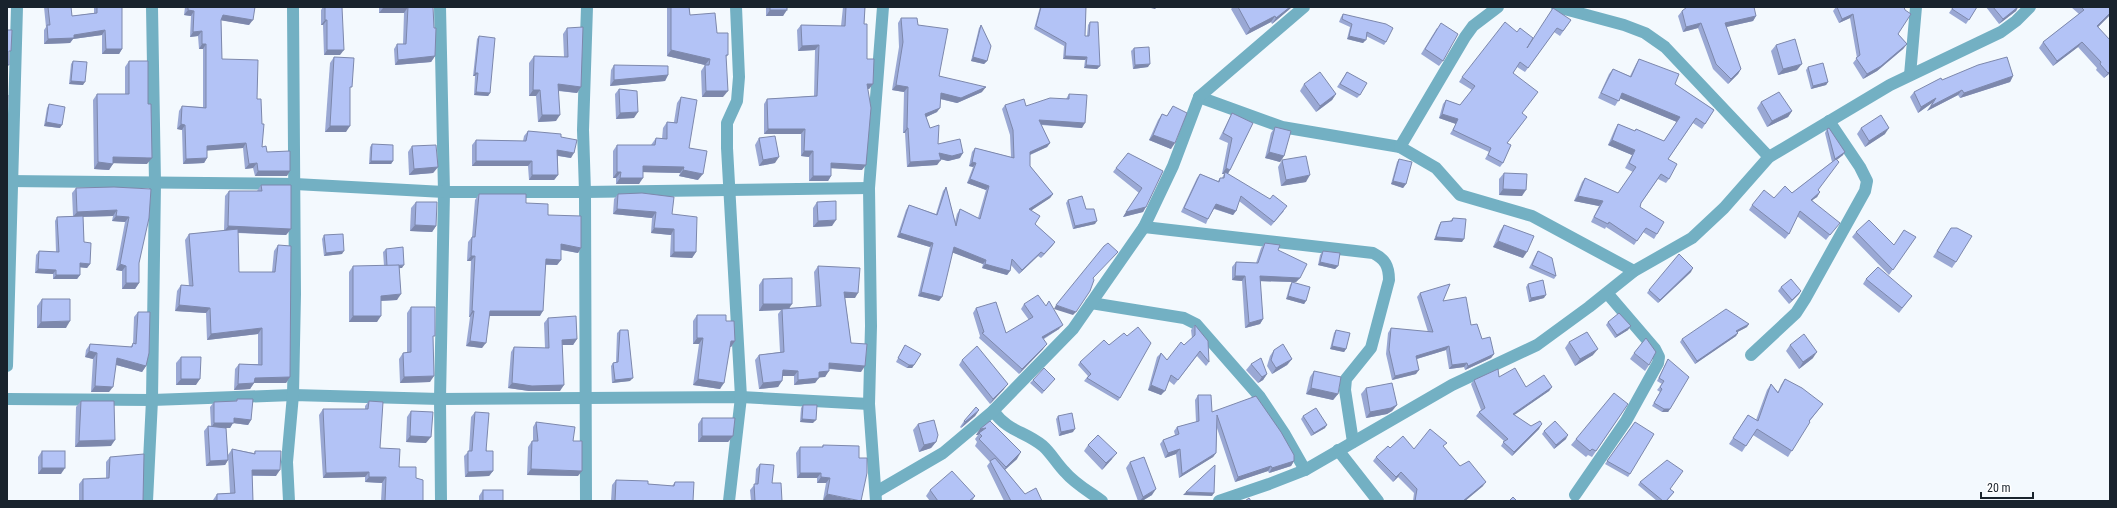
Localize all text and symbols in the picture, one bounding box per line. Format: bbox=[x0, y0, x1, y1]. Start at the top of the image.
scale bar bbox=[1981, 474, 2033, 500]
text: 20 m bbox=[1987, 481, 2011, 495]

